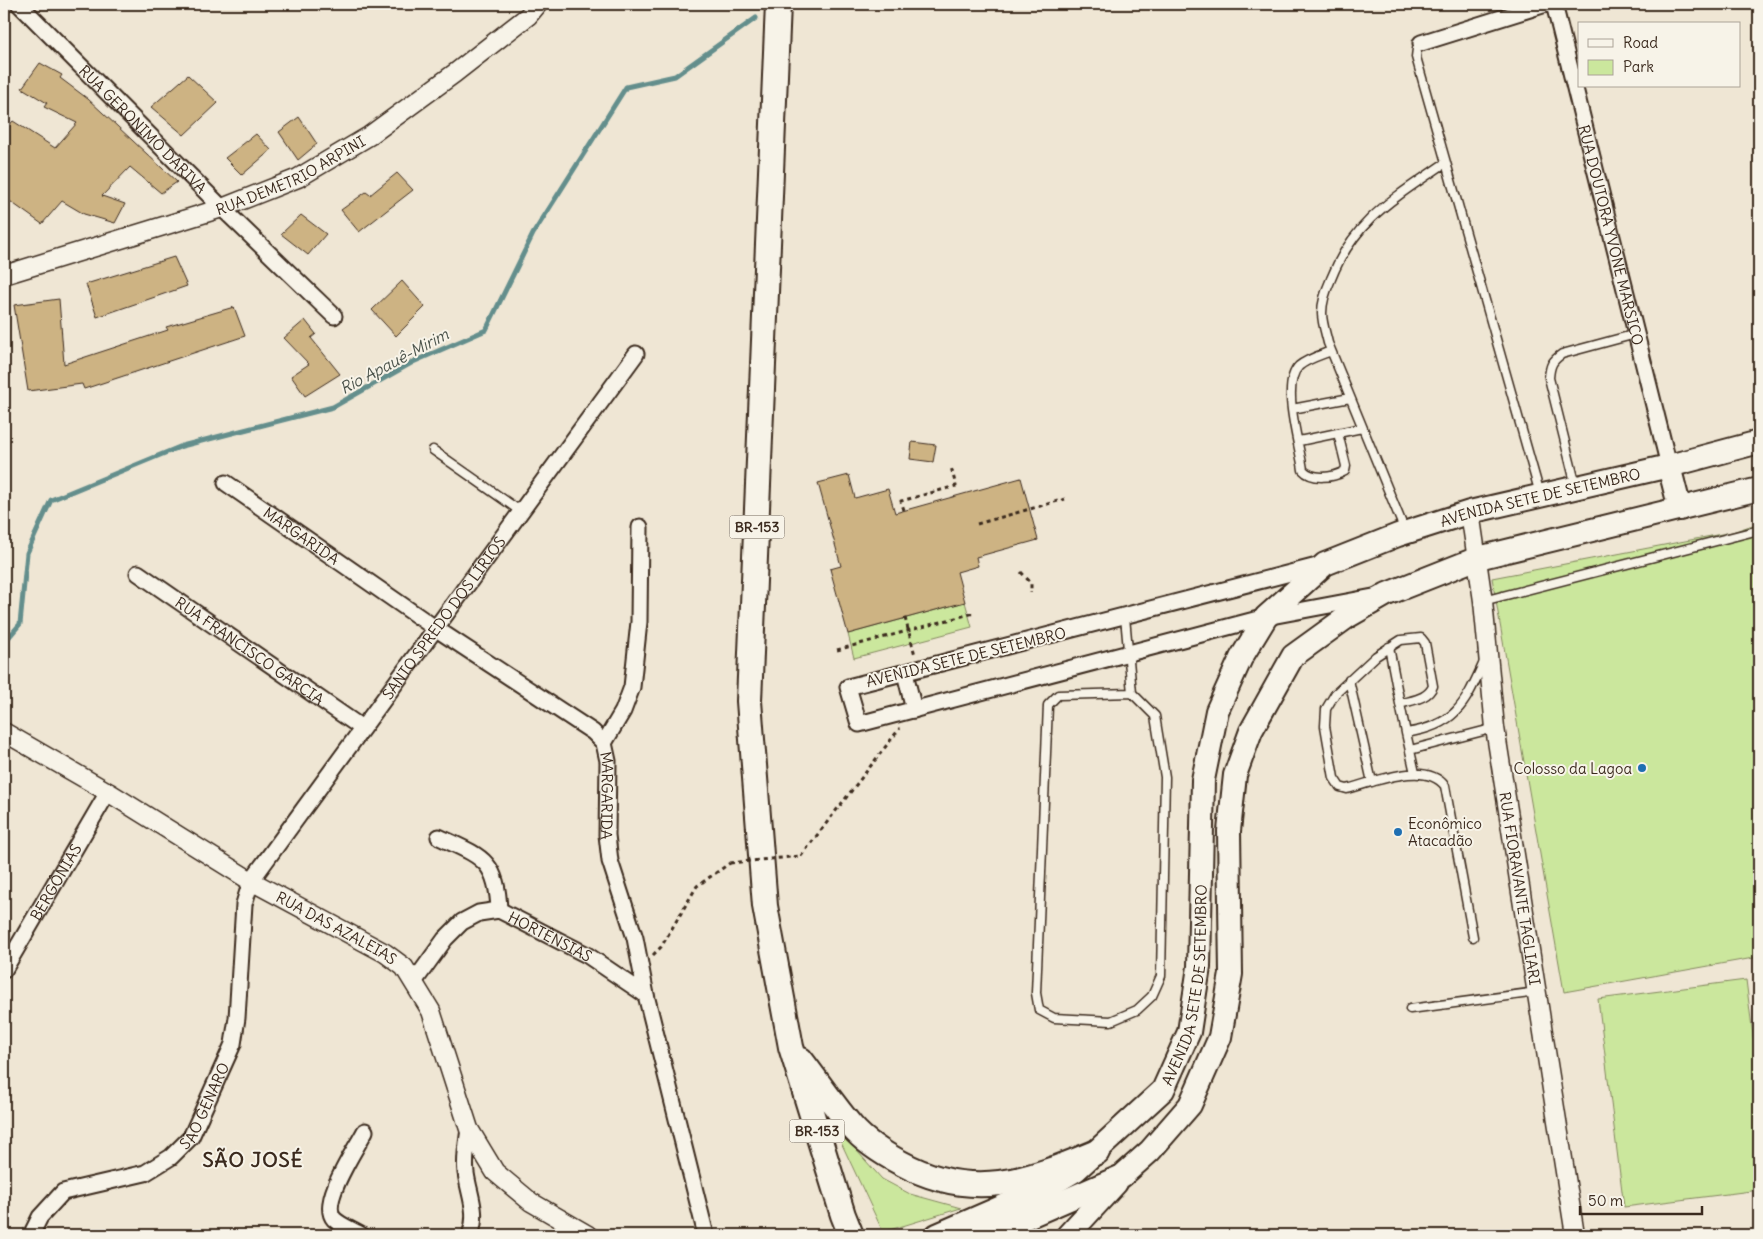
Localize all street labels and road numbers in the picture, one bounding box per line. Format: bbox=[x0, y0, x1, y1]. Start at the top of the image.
street label: RUA GERONIMO DARIVA bbox=[75, 61, 211, 197]
street label: RUA DOUTORA YVONE MARSICO bbox=[1575, 123, 1648, 347]
street label: RUA DEMETRIO ARPINI bbox=[213, 131, 368, 219]
street label: AVENIDA SETE DE SETEMBRO bbox=[1438, 463, 1642, 530]
street label: MARGARIDA bbox=[260, 503, 344, 569]
road number: BR-153 bbox=[730, 516, 784, 538]
street label: SANTO SPREDO DOS LÍRIOS bbox=[378, 532, 509, 703]
street label: RUA FRANCISCO GARCIA bbox=[172, 592, 328, 709]
street label: AVENIDA SETE DE SETEMBRO bbox=[864, 623, 1068, 691]
street label: MARGARIDA bbox=[597, 750, 618, 840]
street label: RUA FIORAVANTE TAGLIARI bbox=[1496, 790, 1545, 987]
street label: BERGÔNIAS bbox=[26, 840, 85, 924]
street label: AVENIDA SETE DE SETEMBRO bbox=[1157, 884, 1210, 1088]
street label: RUA DAS AZALEIAS bbox=[273, 887, 401, 968]
street label: HORTÊNSIAS bbox=[505, 907, 596, 965]
street label: SÃO GENARO bbox=[175, 1059, 233, 1153]
road number: BR-153 bbox=[790, 1120, 844, 1142]

